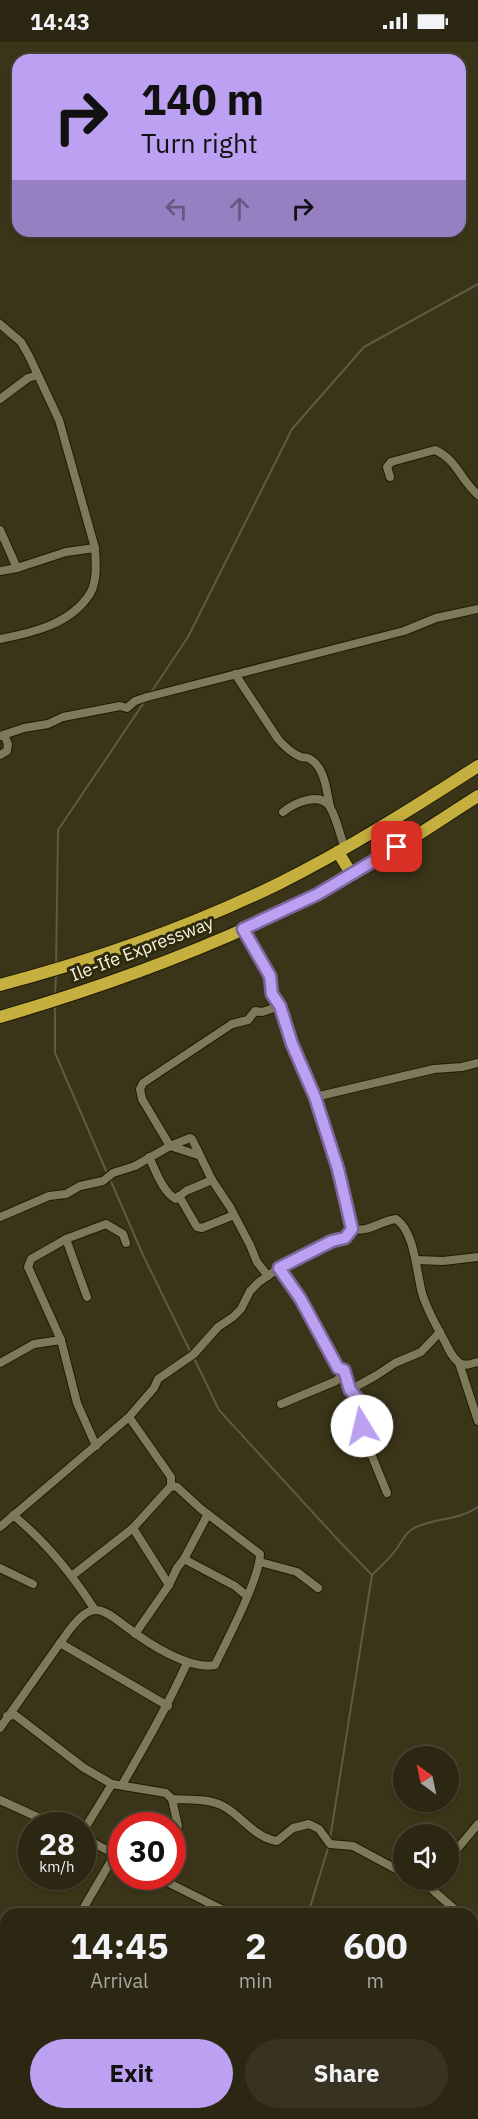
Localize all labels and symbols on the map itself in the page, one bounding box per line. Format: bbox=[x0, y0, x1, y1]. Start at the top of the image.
pin bbox=[371, 821, 422, 872]
street label: Ile-Ife Expressway bbox=[67, 911, 217, 986]
position arrow bbox=[330, 1394, 394, 1458]
north arrow bbox=[393, 1746, 459, 1812]
speed limit sign: 30 bbox=[108, 1812, 186, 1890]

